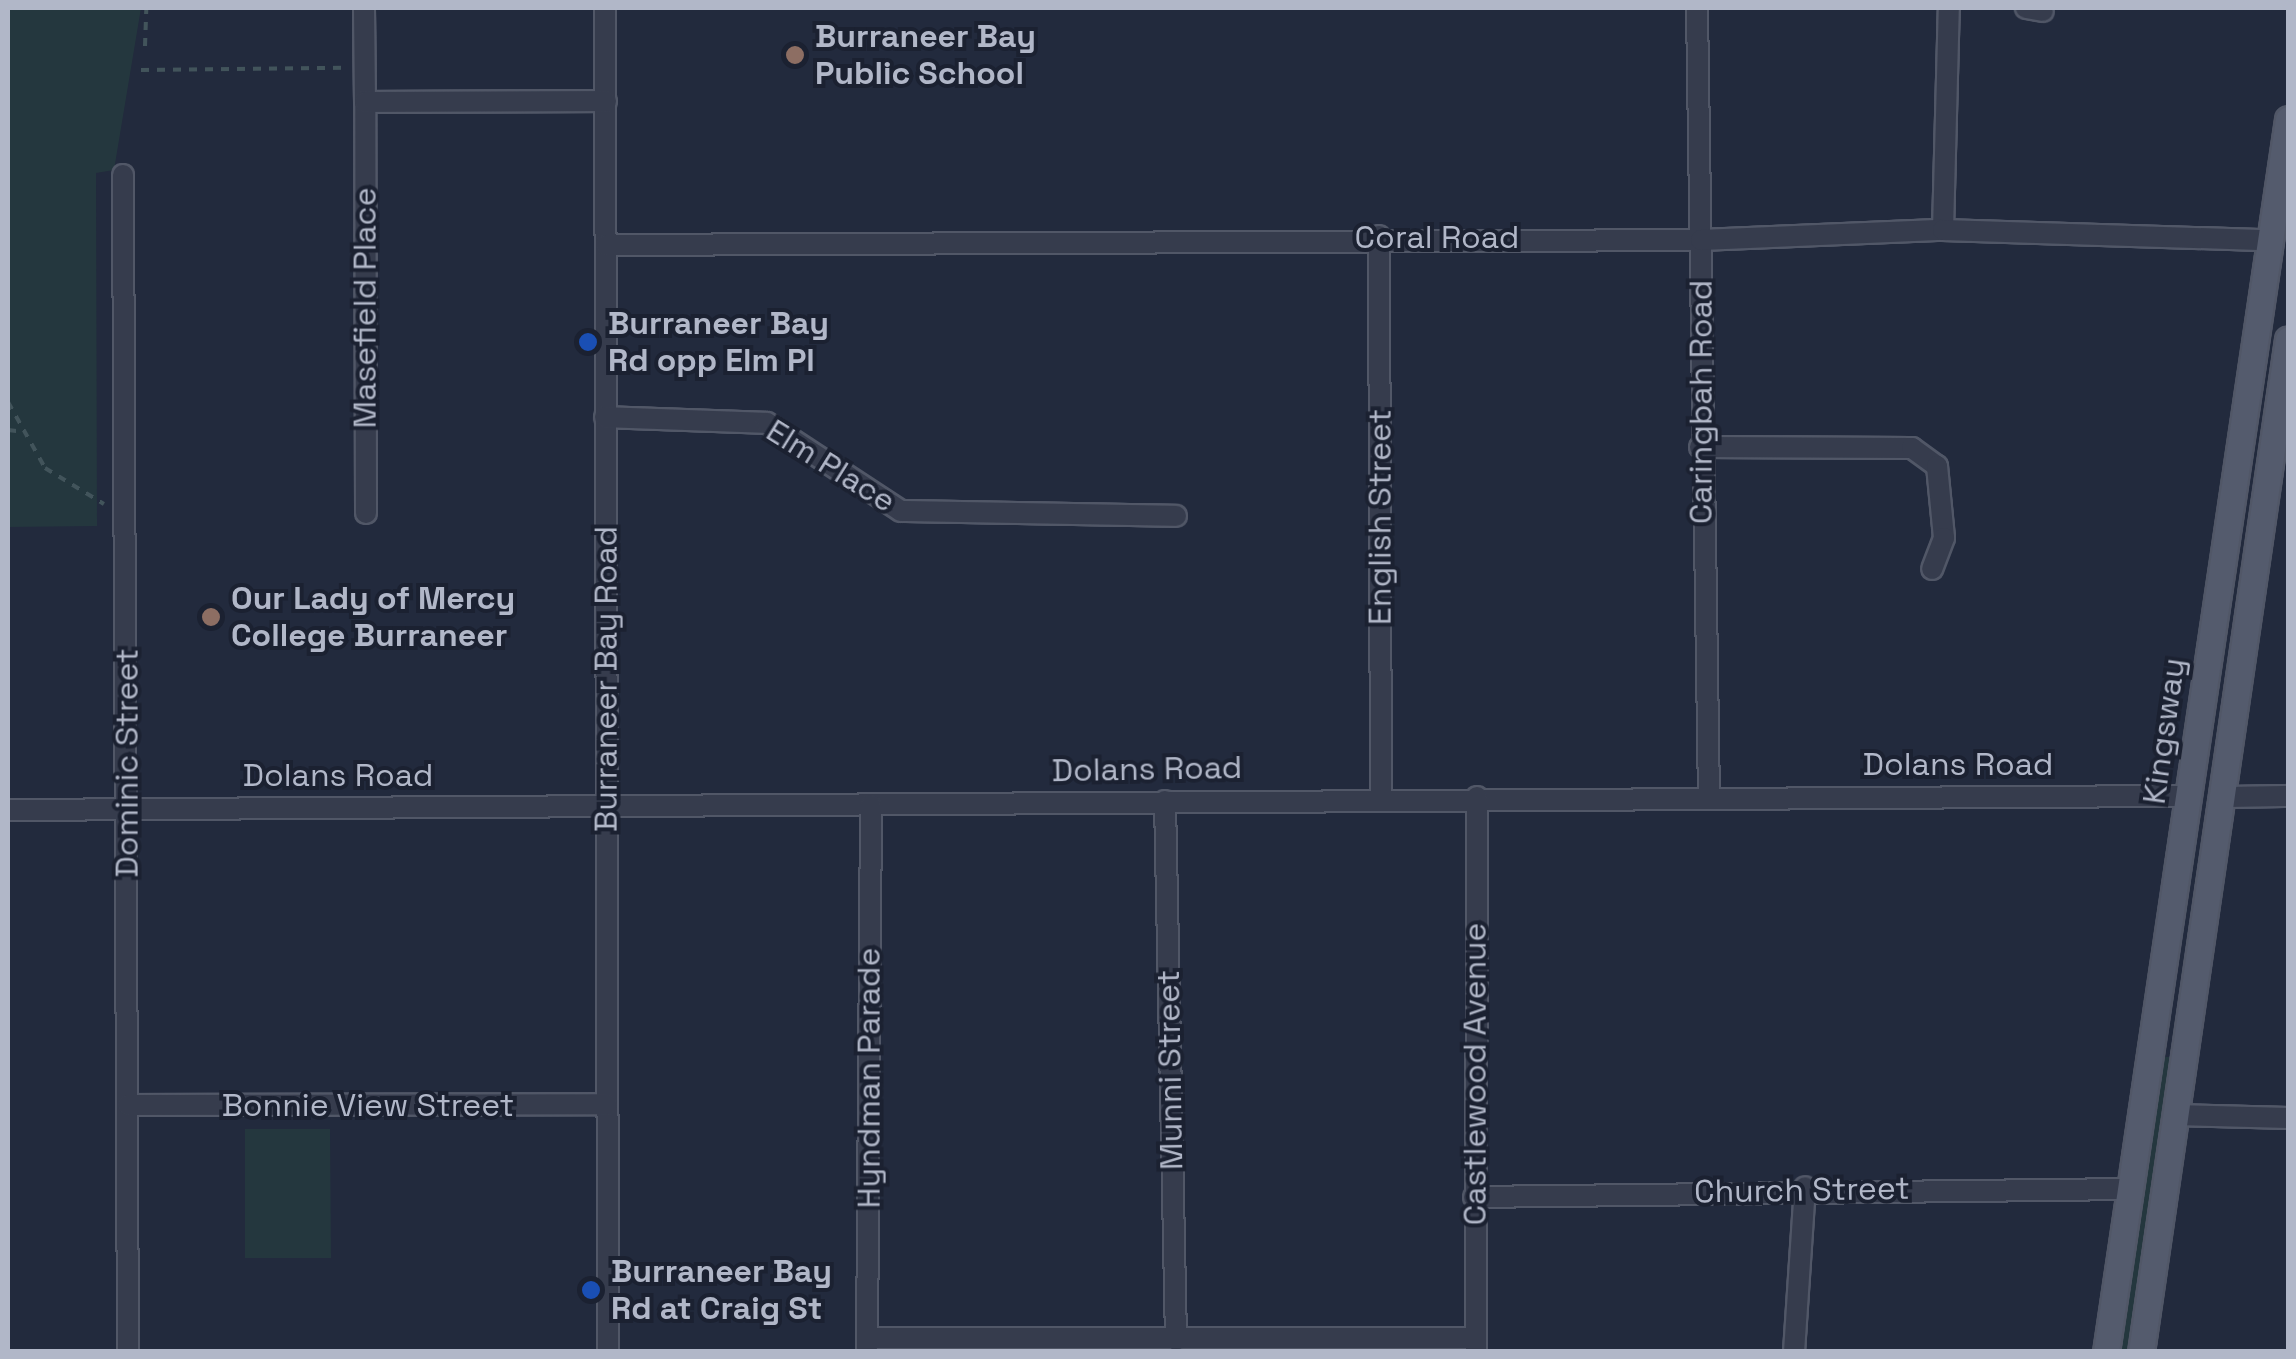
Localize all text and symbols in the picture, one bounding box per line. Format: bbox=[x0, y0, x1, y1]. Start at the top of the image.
place label: Burraneer Bay Public School bbox=[815, 18, 1036, 93]
marker: Burraneer Bay Public School bbox=[784, 44, 806, 66]
street label: Masefield Place bbox=[346, 187, 384, 429]
street label: Coral Road bbox=[1355, 218, 1519, 256]
street label: Caringbah Road bbox=[1682, 280, 1720, 524]
place label: Burraneer Bay Rd opp Elm Pl bbox=[608, 305, 829, 380]
marker: Burraneer Bay Rd opp Elm Pl bbox=[577, 331, 599, 353]
street label: English Street bbox=[1361, 409, 1399, 625]
street label: Elm Place bbox=[759, 411, 903, 521]
street label: Burraneer Bay Road bbox=[587, 526, 625, 832]
place label: Our Lady of Mercy College Burraneer bbox=[231, 580, 515, 655]
marker: Our Lady of Mercy College Burraneer bbox=[200, 606, 222, 628]
street label: Dominic Street bbox=[108, 649, 146, 877]
street label: Kingsway bbox=[2135, 656, 2193, 806]
street label: Dolans Road bbox=[1863, 745, 2053, 783]
street label: Dolans Road bbox=[1051, 748, 1243, 790]
street label: Dolans Road bbox=[243, 756, 433, 794]
street label: Castlewood Avenue bbox=[1456, 922, 1494, 1226]
street label: Hyndman Parade bbox=[850, 948, 888, 1208]
street label: Munni Street bbox=[1149, 969, 1191, 1171]
street label: Bonnie View Street bbox=[221, 1086, 515, 1124]
street label: Church Street bbox=[1694, 1169, 1910, 1211]
place label: Burraneer Bay Rd at Craig St bbox=[611, 1253, 832, 1328]
marker: Burraneer Bay Rd at Craig St bbox=[580, 1279, 602, 1301]

